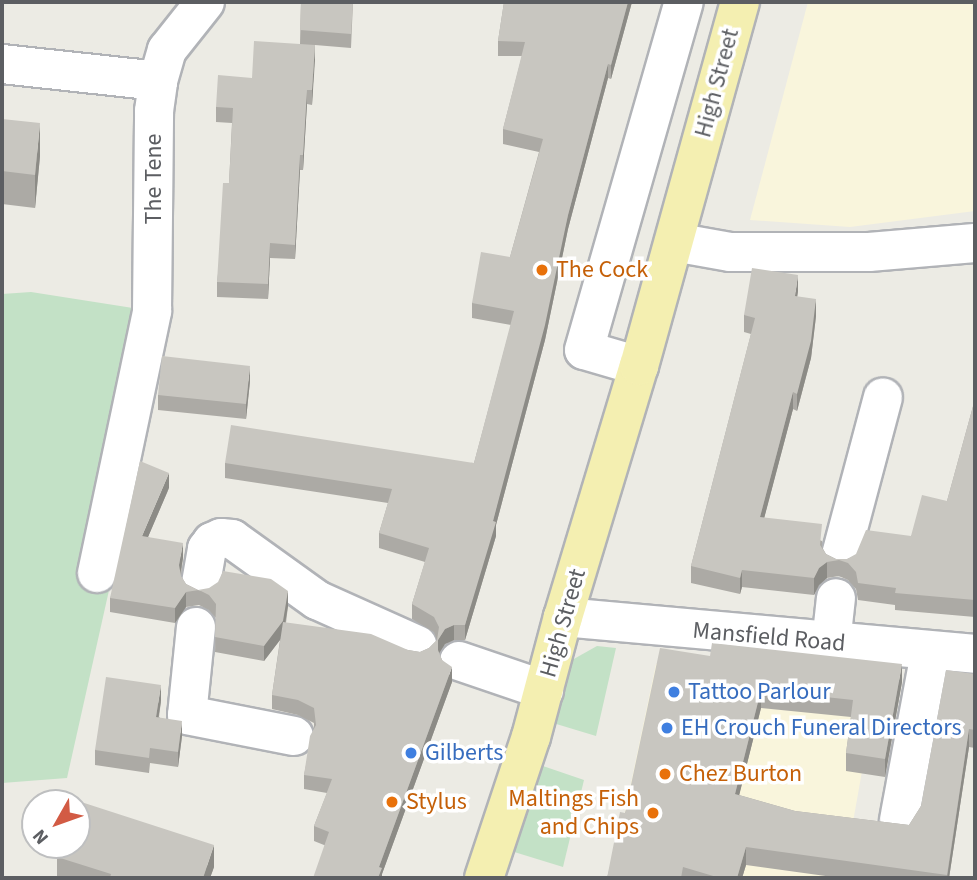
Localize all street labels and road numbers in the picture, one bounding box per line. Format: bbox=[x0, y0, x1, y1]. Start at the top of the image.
street label: High Street bbox=[689, 25, 745, 141]
street label: The Tene bbox=[140, 134, 168, 224]
street label: High Street bbox=[534, 565, 592, 681]
street label: Mansfield Road bbox=[691, 616, 847, 658]

